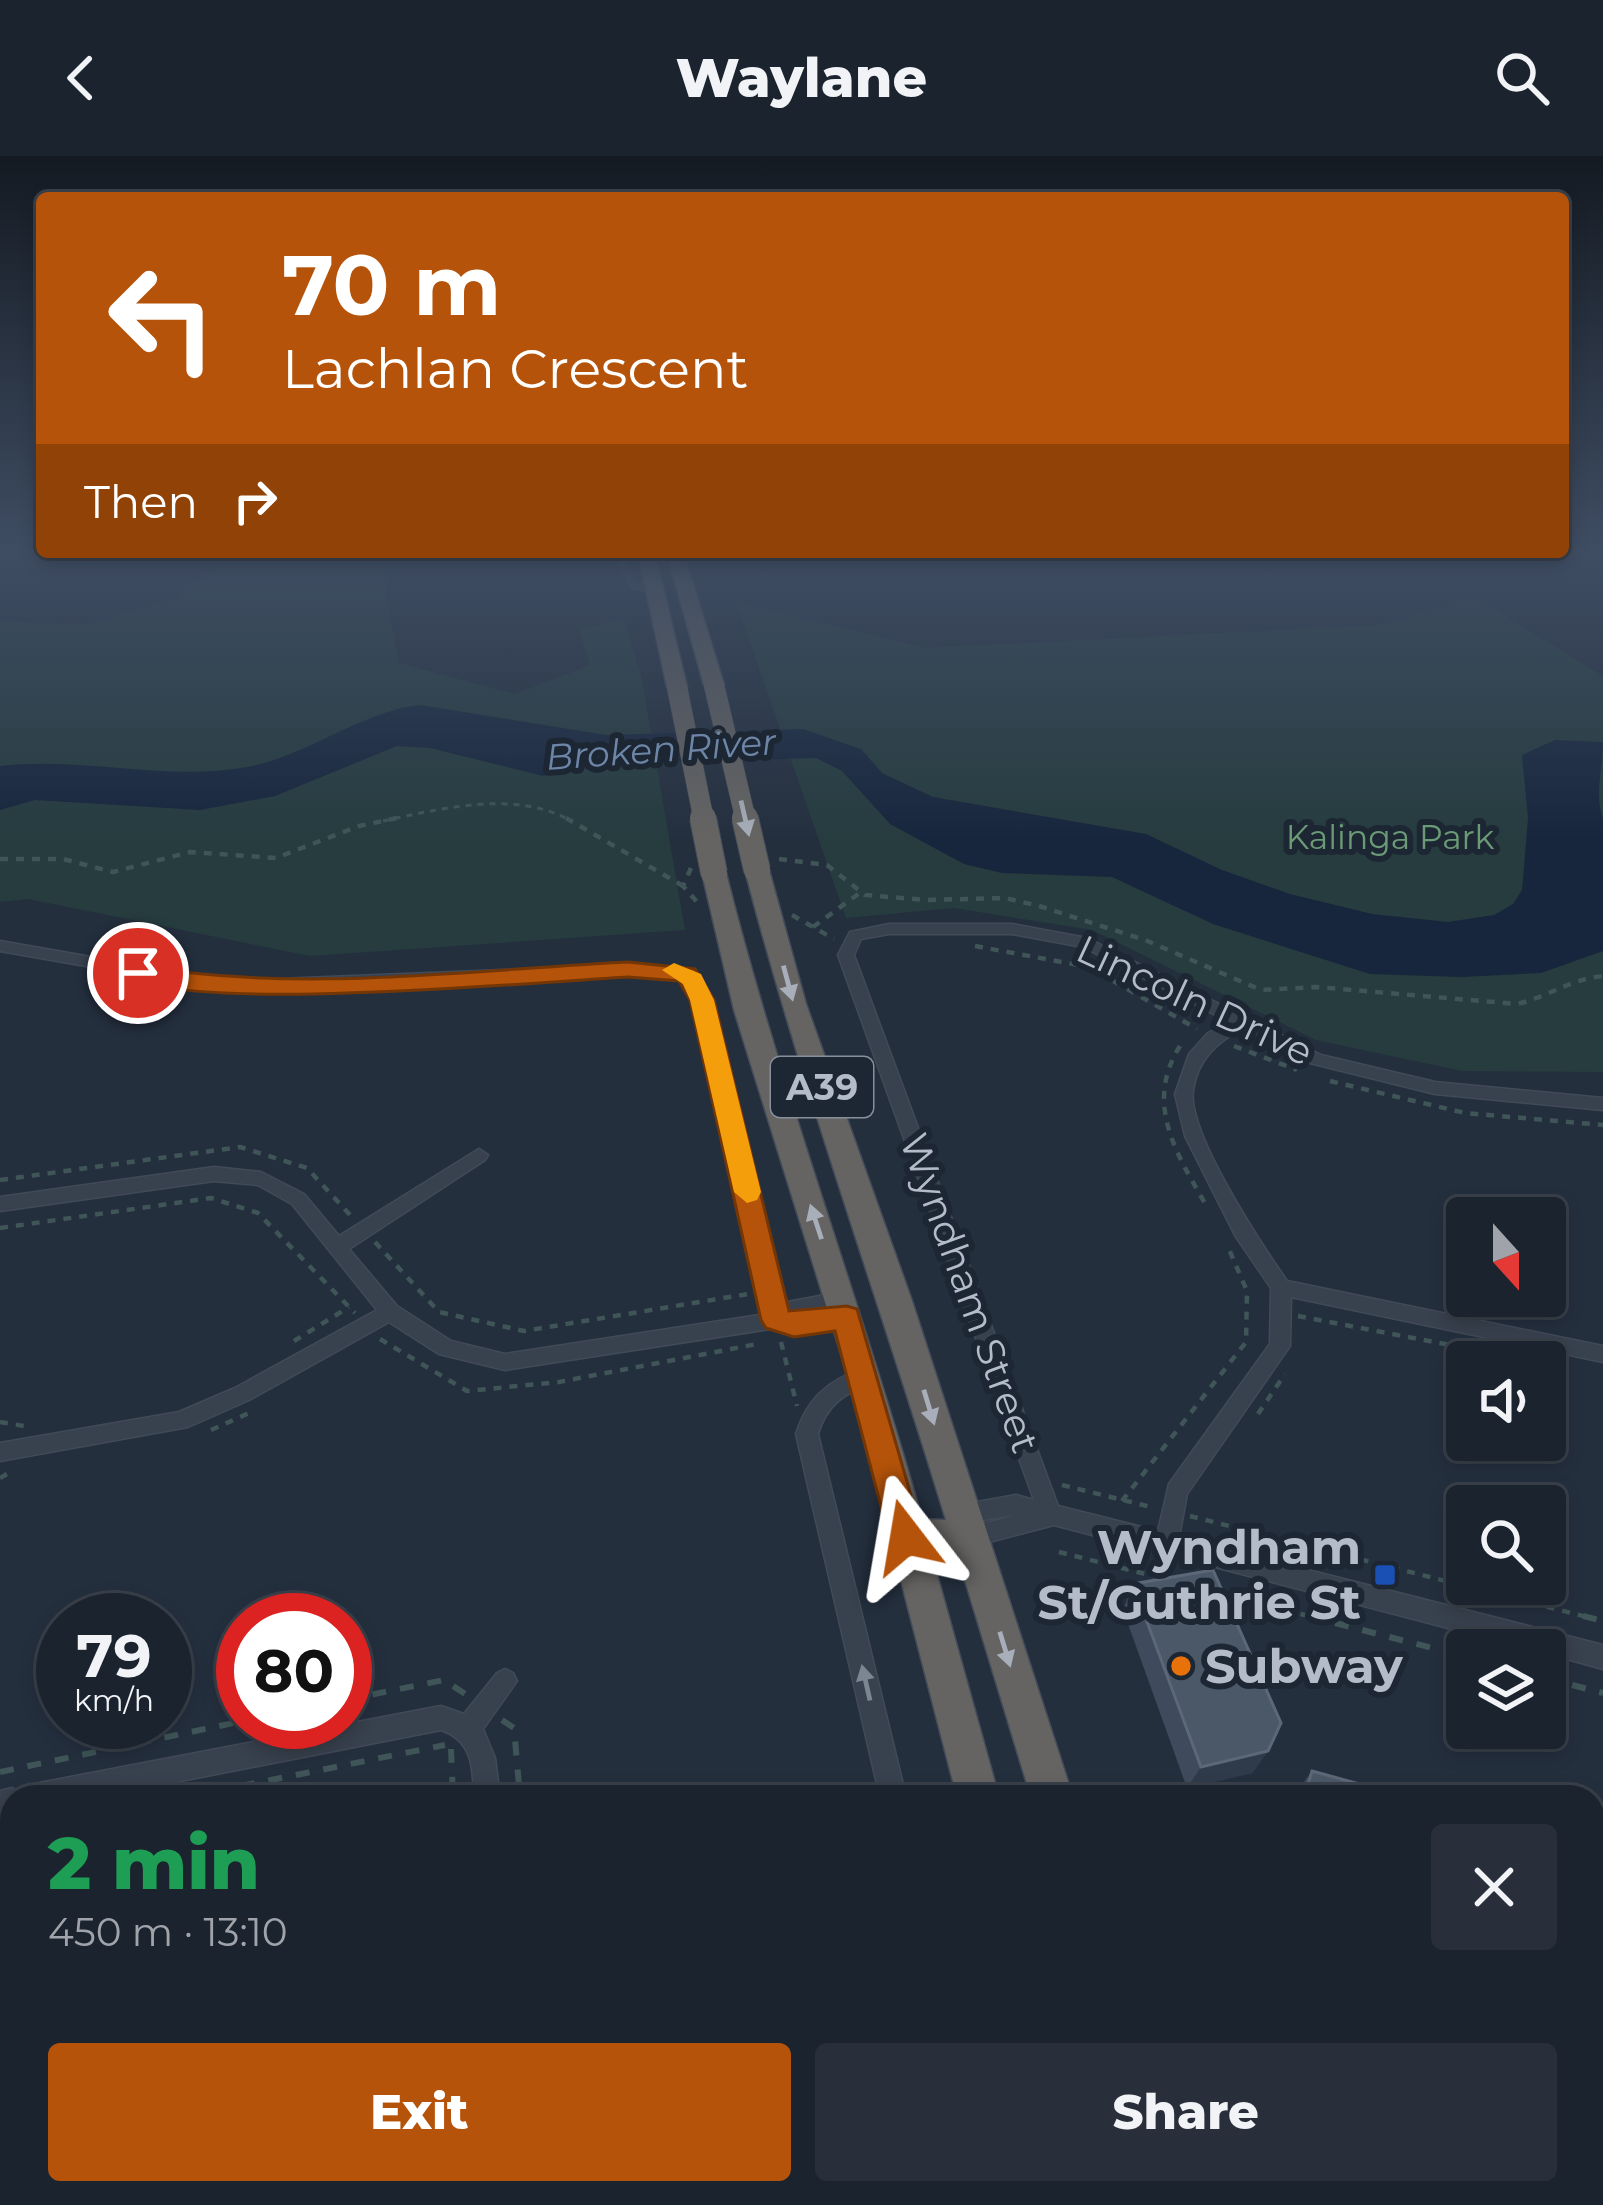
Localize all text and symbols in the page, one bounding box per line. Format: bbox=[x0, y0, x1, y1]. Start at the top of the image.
icon: back bbox=[48, 45, 114, 111]
text: Waylane bbox=[676, 45, 927, 111]
icon: search bbox=[1489, 45, 1555, 111]
text: 70 m bbox=[282, 234, 501, 336]
icon: left bbox=[84, 240, 240, 396]
text: Lachlan Crescent bbox=[282, 336, 748, 402]
icon: right bbox=[222, 468, 288, 534]
text: Then bbox=[84, 474, 198, 529]
water label: Broken River bbox=[544, 719, 779, 779]
one-way arrow bbox=[737, 800, 756, 838]
park label: Kalinga Park bbox=[1286, 817, 1495, 857]
pin bbox=[87, 922, 189, 1024]
street label: Lincoln Drive bbox=[1069, 924, 1321, 1076]
icon: arrive bbox=[105, 940, 171, 1006]
one-way arrow bbox=[779, 965, 798, 1002]
road number: A39 bbox=[771, 1057, 873, 1117]
street label: Wyndham Street bbox=[890, 1127, 1050, 1459]
north arrow bbox=[1446, 1197, 1566, 1317]
map controls bbox=[1446, 1197, 1566, 1749]
one-way arrow bbox=[806, 1203, 825, 1240]
button: sound bbox=[1446, 1341, 1566, 1461]
one-way arrow bbox=[921, 1389, 940, 1426]
position arrow bbox=[843, 1474, 969, 1600]
button: search bbox=[1446, 1485, 1566, 1605]
place label: Wyndham St/Guthrie St bbox=[1037, 1518, 1361, 1631]
marker: Wyndham St/Guthrie St bbox=[1372, 1562, 1398, 1588]
speed limit sign: 80 bbox=[216, 1593, 372, 1749]
text: 79 bbox=[76, 1619, 152, 1692]
button: layers bbox=[1446, 1629, 1566, 1749]
one-way arrow bbox=[997, 1631, 1016, 1668]
place label: Subway bbox=[1205, 1637, 1404, 1695]
marker: Subway bbox=[1168, 1653, 1194, 1679]
one-way arrow bbox=[856, 1665, 875, 1702]
text: km/h bbox=[74, 1682, 154, 1719]
text: 2 min bbox=[48, 1819, 260, 1907]
button: close bbox=[1431, 1824, 1557, 1950]
text: 450 m · 13:10 bbox=[48, 1908, 288, 1956]
button: Exit bbox=[48, 2043, 791, 2181]
button: Share bbox=[815, 2043, 1557, 2181]

